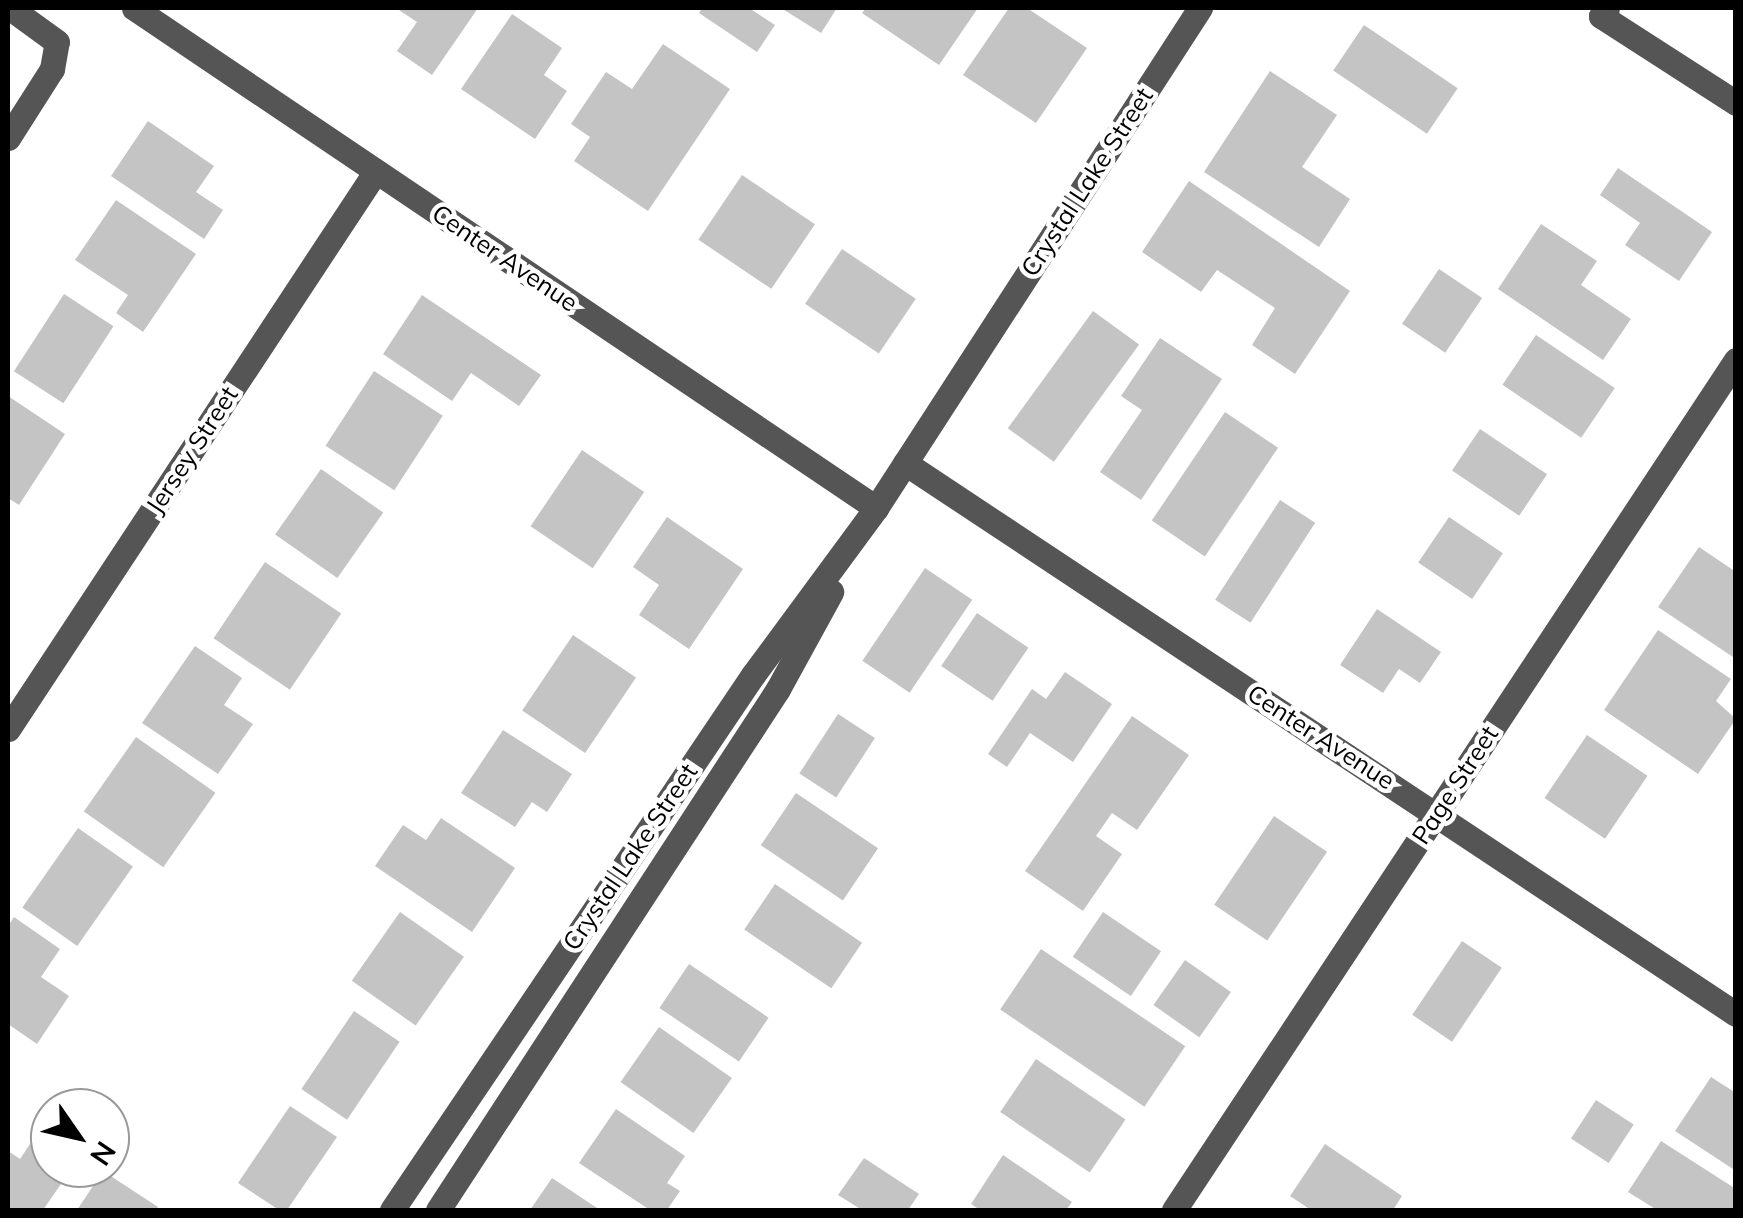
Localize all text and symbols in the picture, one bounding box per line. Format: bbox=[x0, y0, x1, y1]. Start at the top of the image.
street label: Crystal Lake Street bbox=[1015, 82, 1159, 282]
street label: Center Avenue bbox=[426, 198, 584, 318]
street label: Jersey Street bbox=[140, 381, 244, 519]
street label: Center Avenue bbox=[1242, 678, 1400, 796]
street label: Page Street bbox=[1406, 720, 1504, 850]
street label: Crystal Lake Street bbox=[556, 758, 704, 956]
north arrow bbox=[30, 1088, 130, 1188]
text: N bbox=[83, 1135, 124, 1172]

